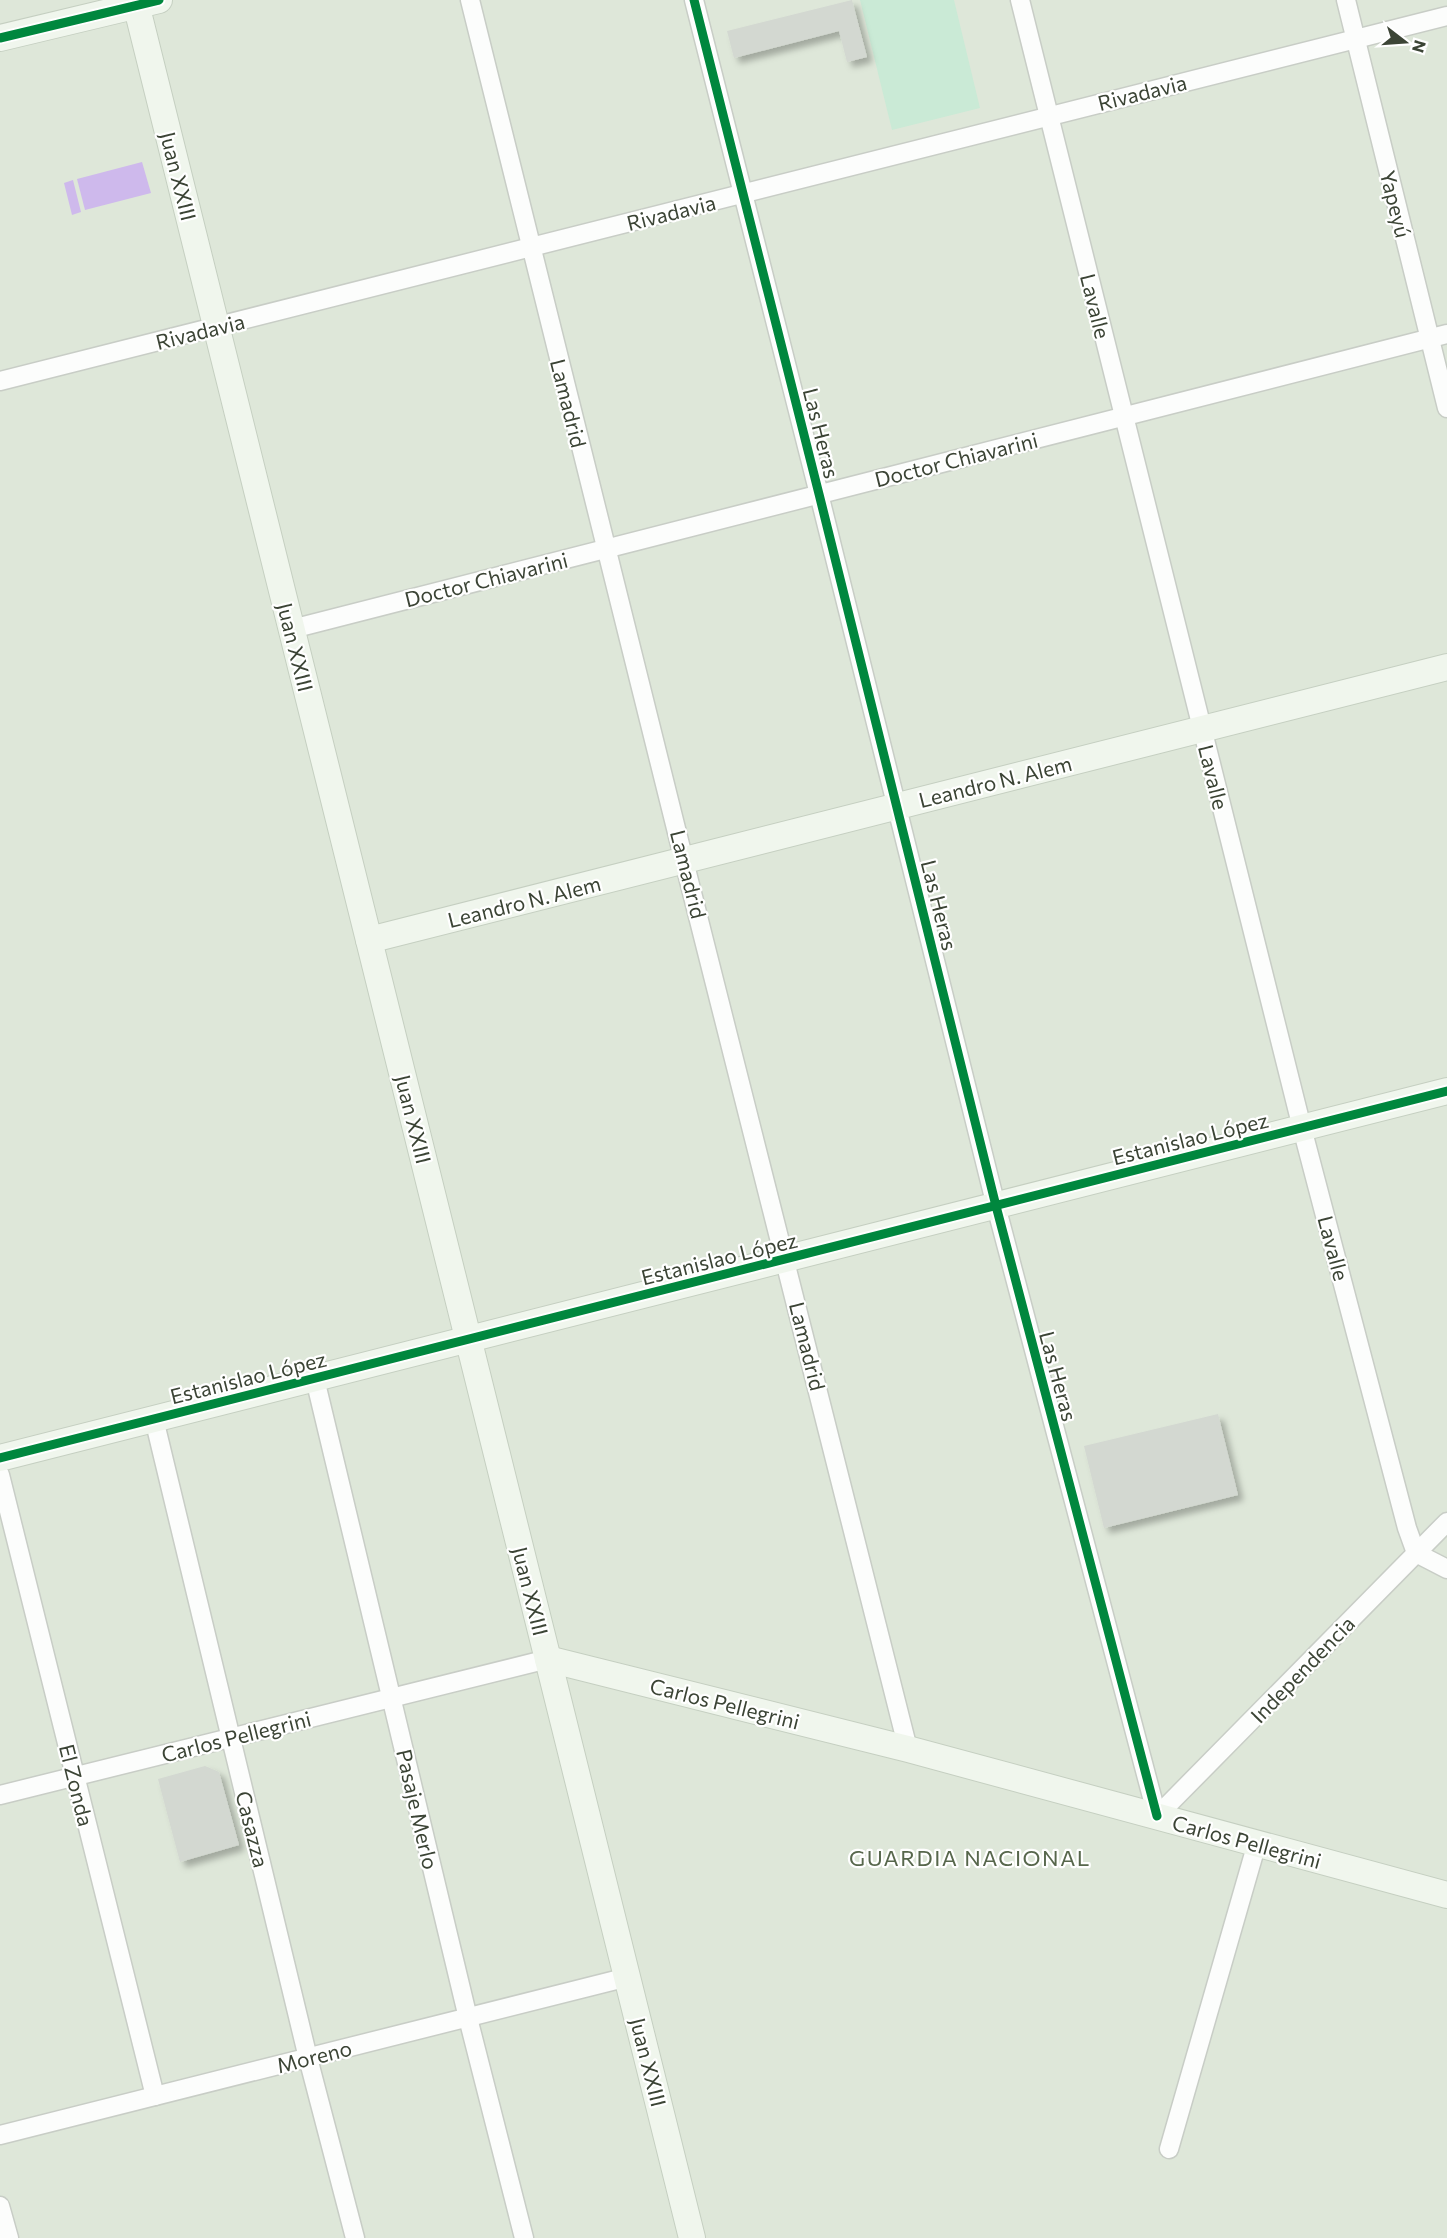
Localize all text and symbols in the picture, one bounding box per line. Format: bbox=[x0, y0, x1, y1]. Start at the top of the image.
north arrow bbox=[1375, 12, 1435, 72]
text: N bbox=[1409, 38, 1431, 55]
street label: Rivadavia bbox=[1095, 69, 1189, 115]
street label: Juan XXIII bbox=[156, 129, 202, 223]
street label: Yapeyú bbox=[1376, 168, 1416, 240]
street label: Rivadavia bbox=[624, 189, 718, 235]
street label: Lavalle bbox=[1076, 271, 1116, 341]
street label: Rivadavia bbox=[153, 308, 247, 354]
street label: Lamadrid bbox=[546, 356, 592, 450]
street label: Las Heras bbox=[799, 385, 845, 481]
street label: Doctor Chiavarini bbox=[872, 427, 1040, 491]
street label: Doctor Chiavarini bbox=[402, 547, 570, 611]
street label: Juan XXIII bbox=[273, 600, 319, 694]
street label: Lavalle bbox=[1194, 742, 1234, 812]
street label: Leandro N. Alem bbox=[916, 750, 1074, 812]
street label: Lamadrid bbox=[666, 827, 712, 921]
street label: Las Heras bbox=[917, 857, 963, 953]
street label: Leandro N. Alem bbox=[445, 870, 603, 932]
street label: Juan XXIII bbox=[391, 1072, 437, 1166]
street label: Estanislao López bbox=[1109, 1107, 1271, 1169]
street label: Lavalle bbox=[1313, 1213, 1355, 1283]
street label: Estanislao López bbox=[638, 1227, 800, 1289]
street label: Lamadrid bbox=[785, 1299, 831, 1393]
street label: Las Heras bbox=[1035, 1328, 1083, 1424]
street label: Estanislao López bbox=[167, 1346, 329, 1408]
street label: Juan XXIII bbox=[508, 1544, 554, 1638]
street label: Independencia bbox=[1245, 1610, 1359, 1728]
street label: Carlos Pellegrini bbox=[648, 1672, 802, 1734]
street label: Carlos Pellegrini bbox=[159, 1705, 313, 1767]
street label: El Zonda bbox=[55, 1741, 99, 1829]
street label: Pasaje Merlo bbox=[392, 1746, 444, 1872]
street label: Casazza bbox=[231, 1788, 275, 1870]
street label: Carlos Pellegrini bbox=[1170, 1809, 1324, 1873]
district label: GUARDIA NACIONAL bbox=[849, 1844, 1091, 1871]
street label: Juan XXIII bbox=[626, 2015, 672, 2109]
street label: Moreno bbox=[274, 2035, 354, 2077]

